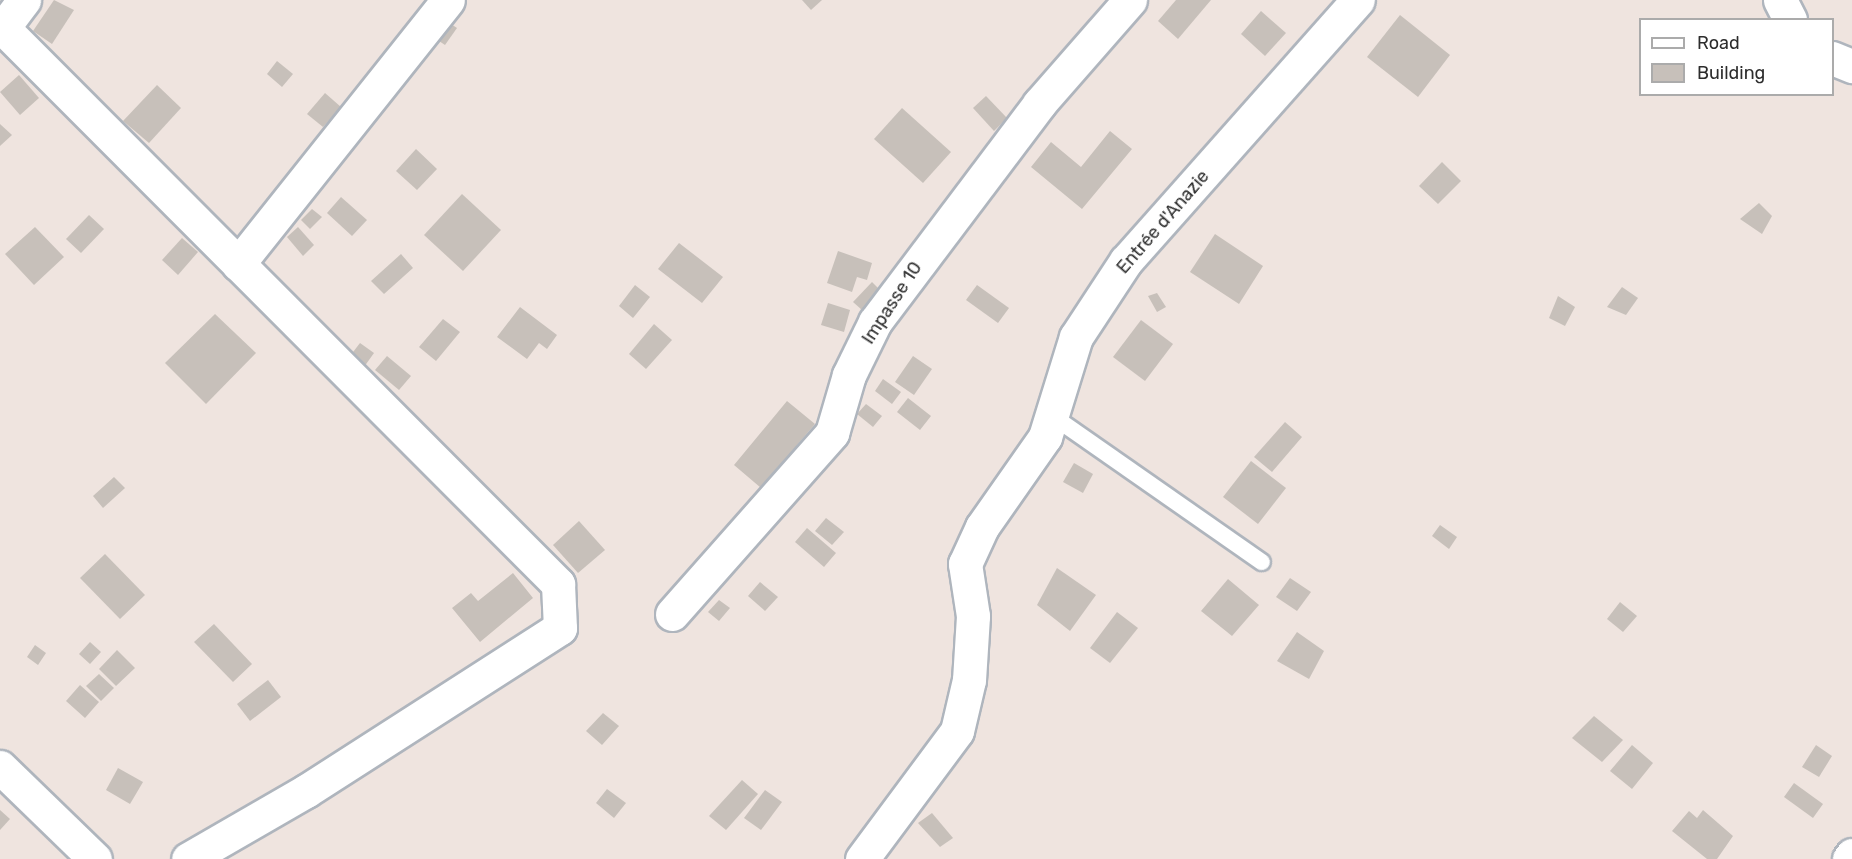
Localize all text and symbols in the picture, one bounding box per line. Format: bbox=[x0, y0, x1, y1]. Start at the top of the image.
legend bbox=[1639, 18, 1834, 96]
text: Road bbox=[1697, 32, 1740, 54]
text: Building bbox=[1697, 62, 1765, 84]
street label: Entrée d'Anazie bbox=[1112, 166, 1214, 278]
street label: Impasse 10 bbox=[857, 258, 927, 348]

